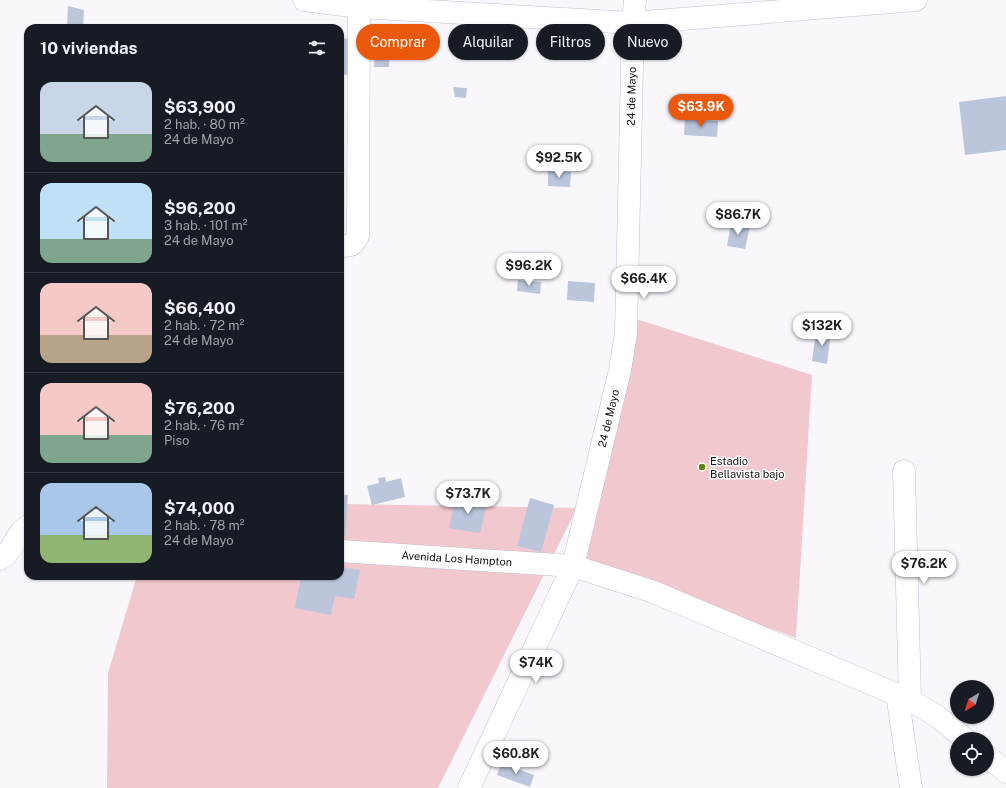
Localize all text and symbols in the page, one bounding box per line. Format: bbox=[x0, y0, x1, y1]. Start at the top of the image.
chip: Comprar bbox=[356, 24, 440, 60]
chip: Alquilar bbox=[448, 24, 528, 60]
chip: Filtros bbox=[536, 24, 605, 60]
chip: Nuevo bbox=[613, 24, 682, 60]
icon: filters bbox=[306, 37, 328, 59]
text: 10 viviendas bbox=[40, 38, 138, 58]
street label: 24 de Mayo bbox=[625, 67, 638, 126]
pin: $63.9K bbox=[668, 94, 734, 128]
text: $63,900 bbox=[164, 97, 236, 117]
icon: home bbox=[72, 98, 120, 146]
text: $63.9K bbox=[677, 99, 725, 114]
text: 2 hab. · 80 m² bbox=[164, 117, 245, 132]
text: 24 de Mayo bbox=[164, 132, 234, 147]
pin: $92.5K bbox=[526, 145, 592, 179]
text: $92.5K bbox=[535, 150, 583, 165]
text: $96,200 bbox=[164, 198, 236, 218]
icon: home bbox=[72, 199, 120, 247]
pin: $86.7K bbox=[705, 202, 771, 236]
text: $86.7K bbox=[715, 207, 761, 222]
text: 3 hab. · 101 m² bbox=[164, 218, 248, 233]
text: 24 de Mayo bbox=[164, 233, 234, 248]
pin: $96.2K bbox=[496, 253, 562, 287]
text: $96.2K bbox=[505, 258, 553, 273]
pin: $66.4K bbox=[611, 266, 677, 300]
text: $66.4K bbox=[620, 271, 668, 286]
text: $66,400 bbox=[164, 298, 236, 318]
icon: home bbox=[72, 299, 120, 347]
pin: $132K bbox=[794, 313, 850, 347]
text: 2 hab. · 72 m² bbox=[164, 318, 244, 333]
text: $132K bbox=[802, 318, 842, 333]
text: 24 de Mayo bbox=[164, 333, 234, 348]
street label: 24 de Mayo bbox=[596, 388, 621, 448]
text: $76,200 bbox=[164, 398, 235, 418]
icon: home bbox=[72, 399, 120, 447]
text: 2 hab. · 76 m² bbox=[164, 418, 244, 433]
text: Piso bbox=[164, 433, 189, 448]
place label: Estadio Bellavista bajo bbox=[710, 455, 784, 480]
marker: Estadio Bellavista bajo bbox=[697, 462, 707, 472]
pin: $73.7K bbox=[435, 481, 501, 515]
text: $73.7K bbox=[445, 486, 491, 501]
text: $74,000 bbox=[164, 498, 235, 518]
icon: home bbox=[72, 499, 120, 547]
text: 2 hab. · 78 m² bbox=[164, 518, 245, 533]
text: 24 de Mayo bbox=[164, 533, 234, 548]
street label: Avenida Los Hampton bbox=[401, 549, 512, 568]
pin: $76.2K bbox=[891, 551, 957, 585]
text: $76.2K bbox=[901, 556, 947, 571]
pin: $74K bbox=[512, 650, 560, 684]
text: $74K bbox=[519, 655, 553, 670]
north arrow bbox=[950, 680, 994, 724]
map controls bbox=[950, 680, 994, 776]
button: locate bbox=[950, 732, 994, 776]
pin: $60.8K bbox=[483, 741, 549, 775]
text: $60.8K bbox=[492, 746, 540, 761]

